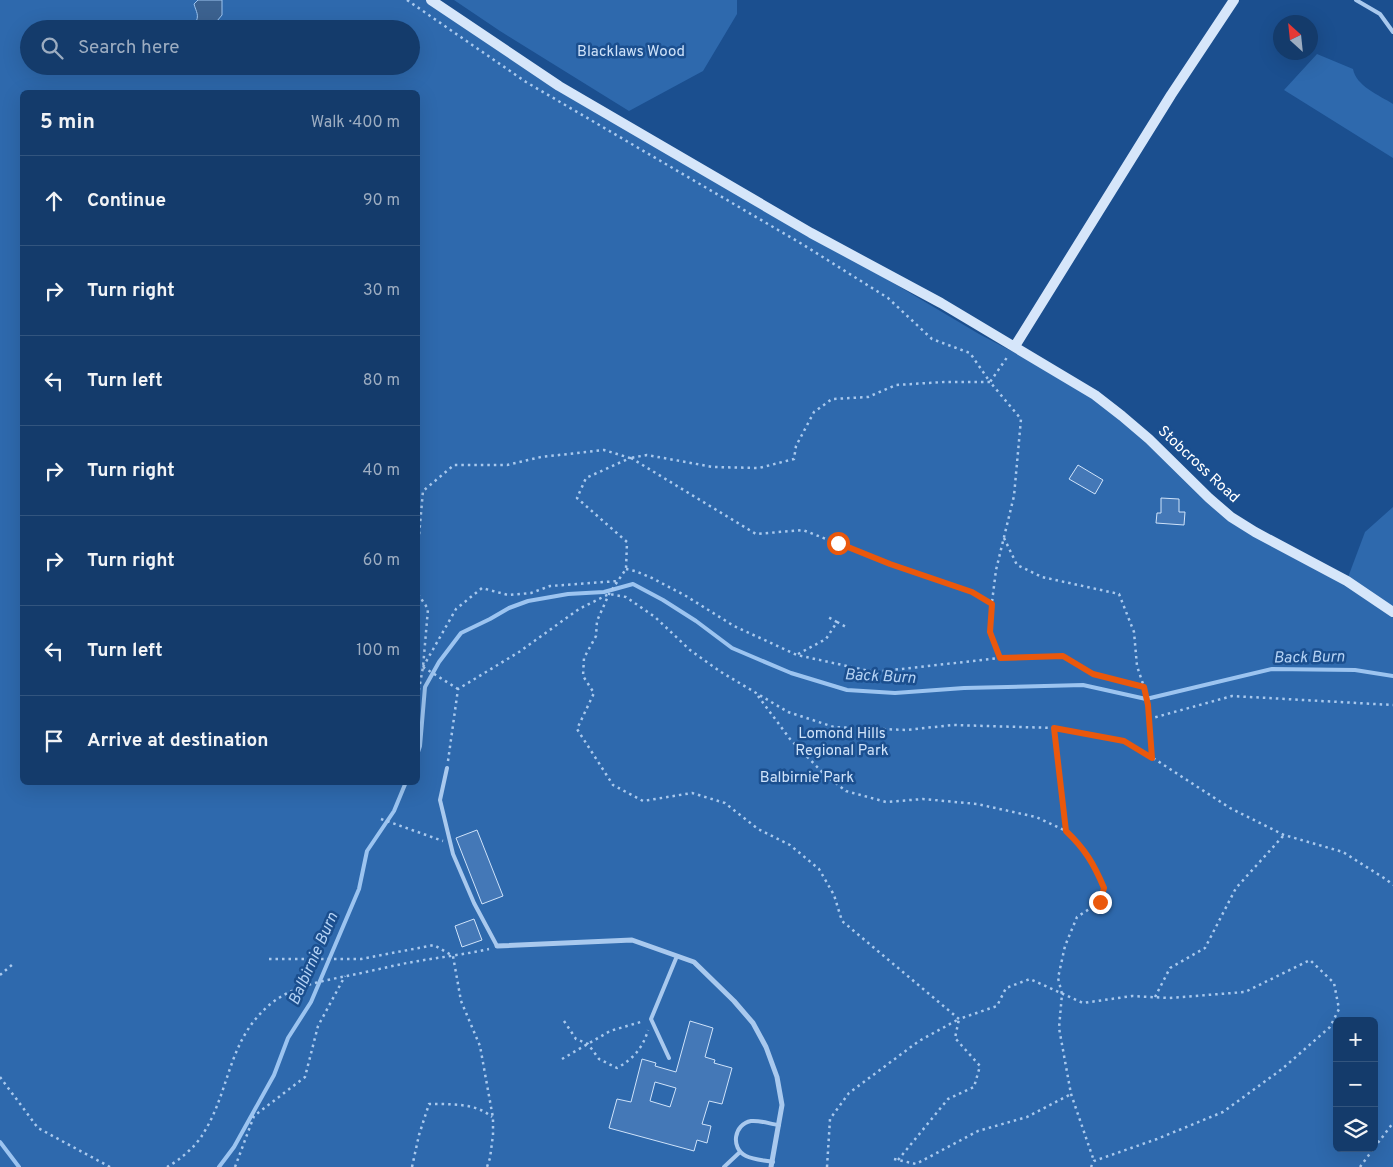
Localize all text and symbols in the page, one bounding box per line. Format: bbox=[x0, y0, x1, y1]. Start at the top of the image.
north arrow bbox=[1273, 15, 1318, 60]
search box bbox=[20, 20, 420, 75]
icon: search bbox=[38, 34, 66, 62]
text: Search here bbox=[78, 36, 180, 60]
park label: Blacklaws Wood bbox=[577, 43, 685, 62]
text: 5 min bbox=[40, 109, 95, 136]
text: Walk · 400 m bbox=[311, 113, 400, 133]
icon: ahead bbox=[40, 187, 68, 215]
text: Continue bbox=[87, 189, 166, 213]
text: 90 m bbox=[363, 191, 400, 211]
icon: right bbox=[40, 277, 68, 305]
text: Turn right bbox=[87, 279, 175, 303]
text: 30 m bbox=[363, 281, 400, 301]
icon: left bbox=[40, 367, 68, 395]
text: Turn left bbox=[87, 369, 163, 393]
text: 80 m bbox=[363, 371, 400, 391]
street label: Stobcross Road bbox=[1153, 422, 1243, 508]
icon: right bbox=[40, 457, 68, 485]
text: Turn right bbox=[87, 459, 175, 483]
text: 40 m bbox=[362, 461, 400, 481]
route start bbox=[827, 532, 850, 555]
icon: right bbox=[40, 547, 68, 575]
text: Turn right bbox=[87, 549, 175, 573]
text: 60 m bbox=[363, 551, 400, 571]
icon: left bbox=[40, 637, 68, 665]
text: Turn left bbox=[87, 639, 163, 663]
text: 100 m bbox=[356, 641, 400, 661]
water label: Back Burn bbox=[1273, 647, 1345, 669]
water label: Back Burn bbox=[844, 665, 916, 689]
park label: Lomond Hills Regional Park bbox=[795, 725, 889, 761]
icon: arrive bbox=[40, 727, 68, 755]
text: Arrive at destination bbox=[87, 729, 268, 753]
park label: Balbirnie Park bbox=[760, 769, 854, 788]
route end bbox=[1089, 891, 1112, 914]
water label: Balbirnie Burn bbox=[285, 909, 343, 1008]
map controls bbox=[1333, 1017, 1378, 1152]
button: + bbox=[1333, 1017, 1378, 1062]
button: − bbox=[1333, 1062, 1378, 1107]
button: layers bbox=[1333, 1107, 1378, 1152]

